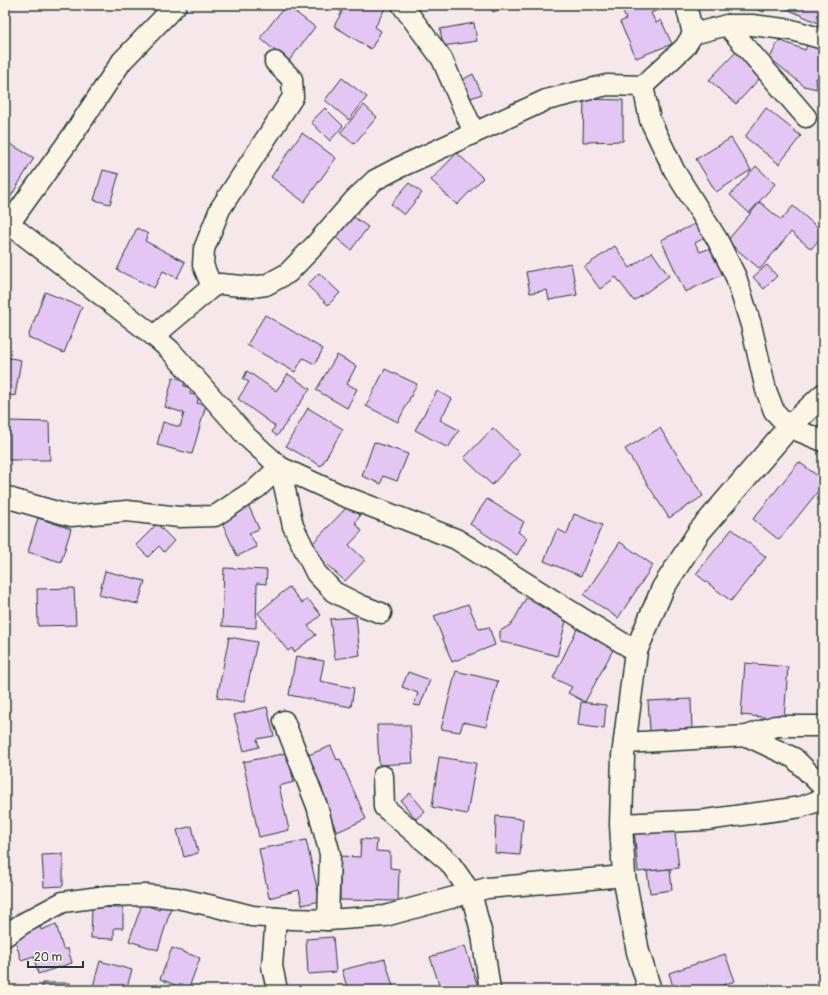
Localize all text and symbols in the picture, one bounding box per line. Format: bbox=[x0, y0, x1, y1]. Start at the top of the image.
scale bar bbox=[28, 943, 83, 969]
text: 20 m bbox=[34, 950, 63, 965]

